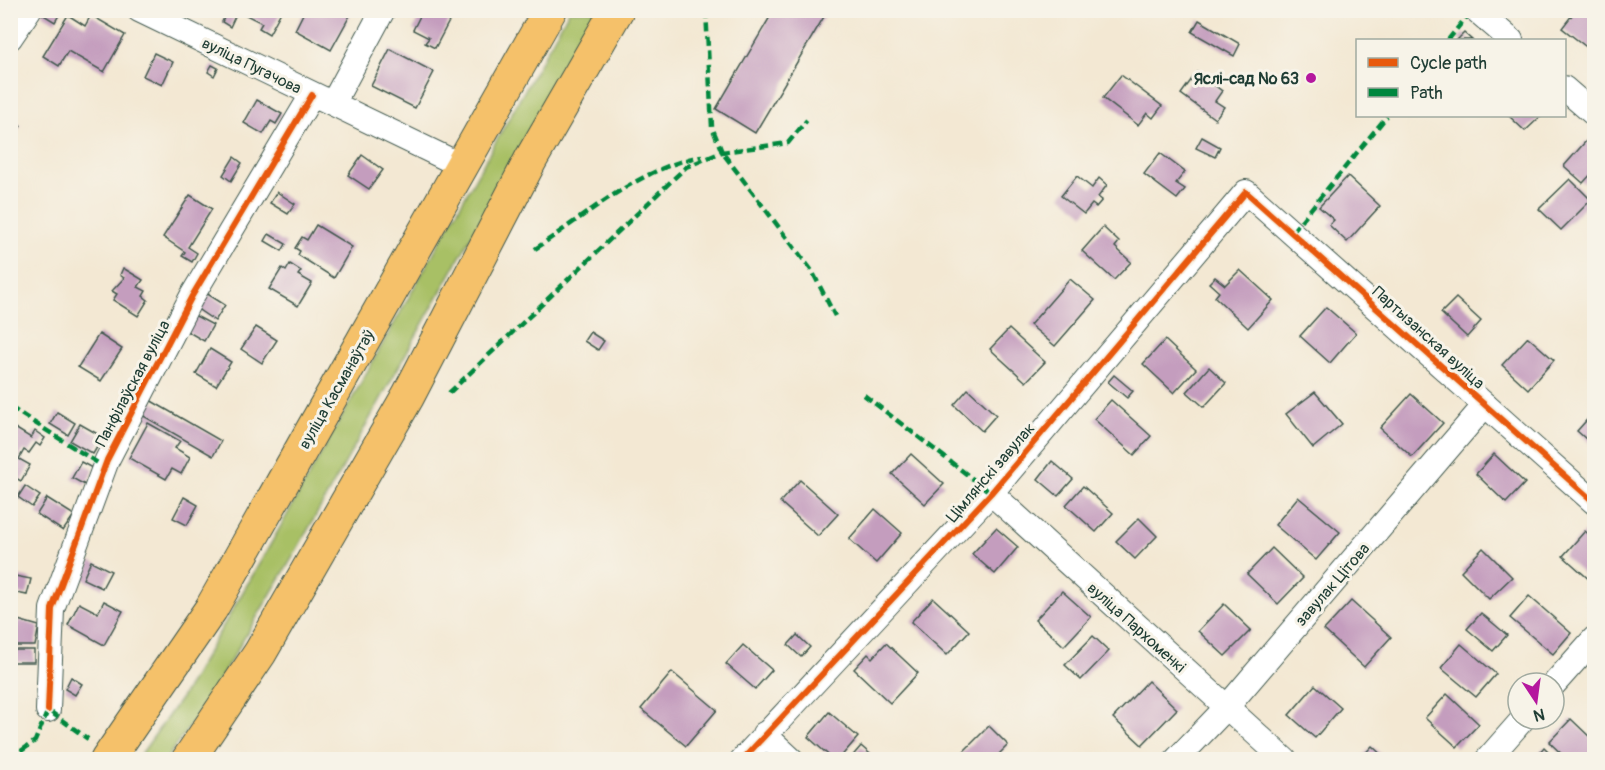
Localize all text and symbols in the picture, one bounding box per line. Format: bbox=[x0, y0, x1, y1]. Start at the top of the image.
street label: вуліца Пугачова bbox=[199, 33, 305, 99]
legend bbox=[1356, 39, 1566, 117]
text: Cycle path bbox=[1410, 52, 1487, 75]
place label: Яслі-сад № 63 bbox=[1194, 69, 1299, 89]
marker: Яслі-сад № 63 bbox=[1304, 71, 1318, 85]
text: Path bbox=[1410, 82, 1443, 105]
street label: Партызанская вуліца bbox=[1368, 282, 1489, 393]
street label: Панфілаўская вуліца bbox=[91, 317, 175, 450]
street label: вуліца Касманаўтаў bbox=[295, 326, 379, 453]
street label: Цімлянскі завулак bbox=[942, 419, 1039, 527]
street label: завулак Цітова bbox=[1291, 539, 1374, 630]
street label: вуліца Пархоменкі bbox=[1083, 578, 1190, 677]
north arrow bbox=[1506, 671, 1566, 731]
text: N bbox=[1531, 704, 1547, 726]

